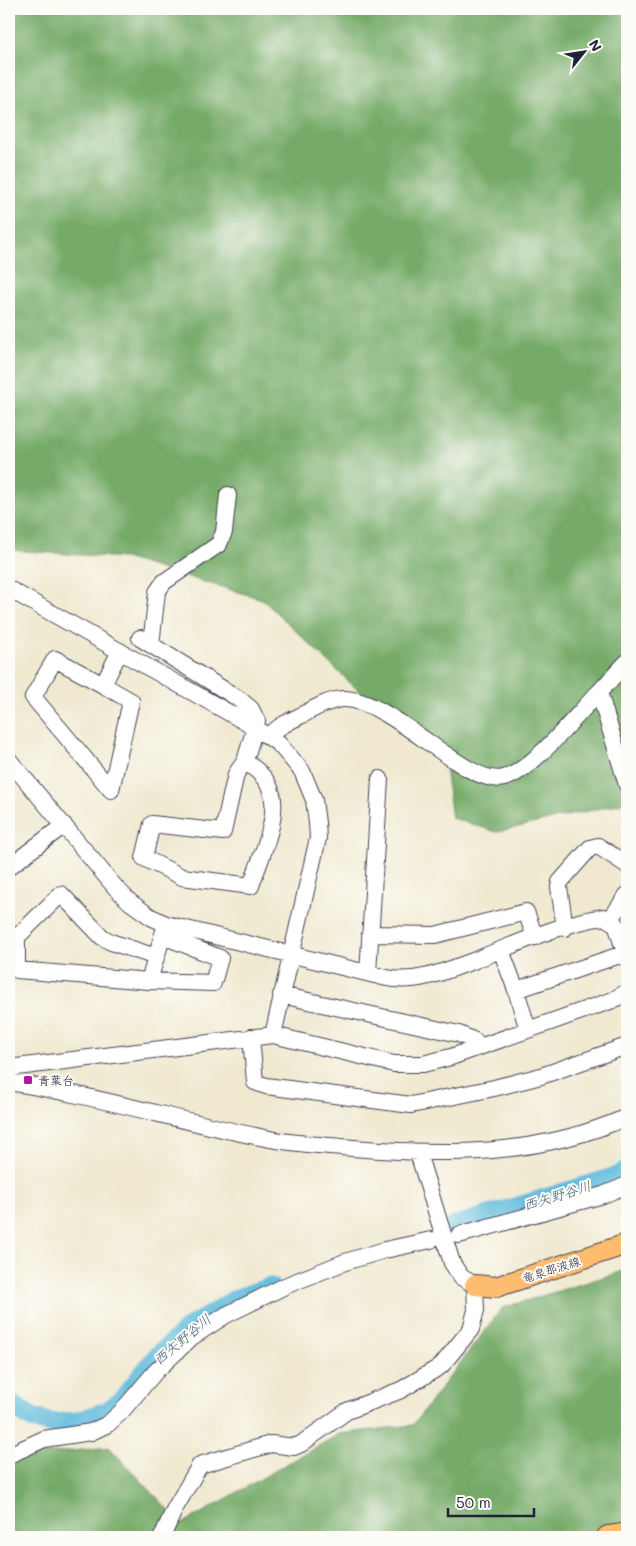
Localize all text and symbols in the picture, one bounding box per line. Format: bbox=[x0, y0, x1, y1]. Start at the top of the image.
north arrow bbox=[558, 28, 608, 78]
text: N bbox=[585, 36, 607, 55]
place label: 青葉台 bbox=[38, 1072, 74, 1088]
marker: 青葉台 bbox=[22, 1074, 34, 1086]
water label: 西矢野谷川 bbox=[521, 1176, 593, 1214]
street label: 竜泉那波線 bbox=[520, 1252, 582, 1286]
water label: 西矢野谷川 bbox=[149, 1309, 215, 1369]
scale bar bbox=[448, 1486, 535, 1518]
text: 50 m bbox=[456, 1492, 491, 1512]

